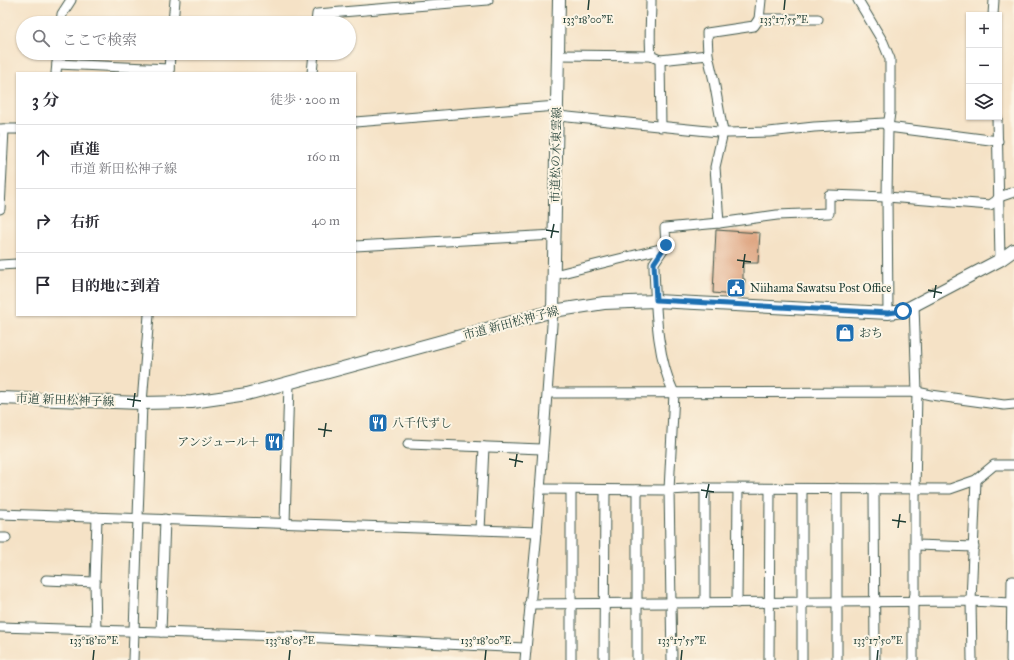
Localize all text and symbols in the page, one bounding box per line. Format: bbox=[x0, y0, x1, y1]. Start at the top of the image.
map controls bbox=[966, 12, 1002, 120]
button: + bbox=[966, 12, 1002, 48]
text: 133°18'00"E bbox=[563, 14, 613, 26]
text: 133°17'55"E bbox=[760, 14, 808, 26]
search box bbox=[16, 16, 356, 60]
icon: search bbox=[30, 27, 52, 49]
text: ここで検索 bbox=[62, 31, 137, 49]
button: − bbox=[966, 48, 1002, 84]
button: layers bbox=[966, 84, 1002, 120]
text: 3 分 bbox=[32, 90, 59, 111]
text: 徒歩 · 200 m bbox=[270, 92, 340, 108]
street label: 市道松の木東雲線 bbox=[548, 107, 564, 203]
text: 直進 bbox=[70, 140, 100, 158]
icon: ahead bbox=[32, 146, 54, 168]
text: 160 m bbox=[307, 149, 340, 165]
text: 市道 新田松神子線 bbox=[70, 161, 177, 177]
icon: right bbox=[32, 210, 54, 232]
text: 右折 bbox=[70, 213, 100, 231]
text: 40 m bbox=[311, 213, 340, 229]
route end bbox=[657, 236, 675, 254]
icon: arrive bbox=[32, 274, 54, 296]
text: 目的地に到着 bbox=[70, 277, 160, 295]
public building icon: Niihama Sawatsu Post Office bbox=[725, 277, 747, 299]
place label: Niihama Sawatsu Post Office bbox=[750, 281, 891, 295]
route start bbox=[894, 302, 912, 320]
street label: 市道 新田松神子線 bbox=[462, 303, 560, 343]
shop icon: おち bbox=[834, 322, 856, 344]
place label: おち bbox=[859, 326, 883, 340]
street label: 市道 新田松神子線 bbox=[15, 391, 115, 409]
restaurant icon: 八千代ずし bbox=[367, 412, 389, 434]
place label: 八千代ずし bbox=[392, 416, 452, 430]
restaurant icon: アンジュール＋ bbox=[263, 431, 285, 453]
place label: アンジュール＋ bbox=[177, 435, 260, 449]
text: 133°18'10"E bbox=[70, 635, 118, 647]
text: 133°18'05"E bbox=[265, 635, 315, 647]
text: 133°18'00"E bbox=[461, 635, 511, 647]
text: 133°17'55"E bbox=[658, 635, 706, 647]
text: 133°17'50"E bbox=[853, 635, 903, 647]

